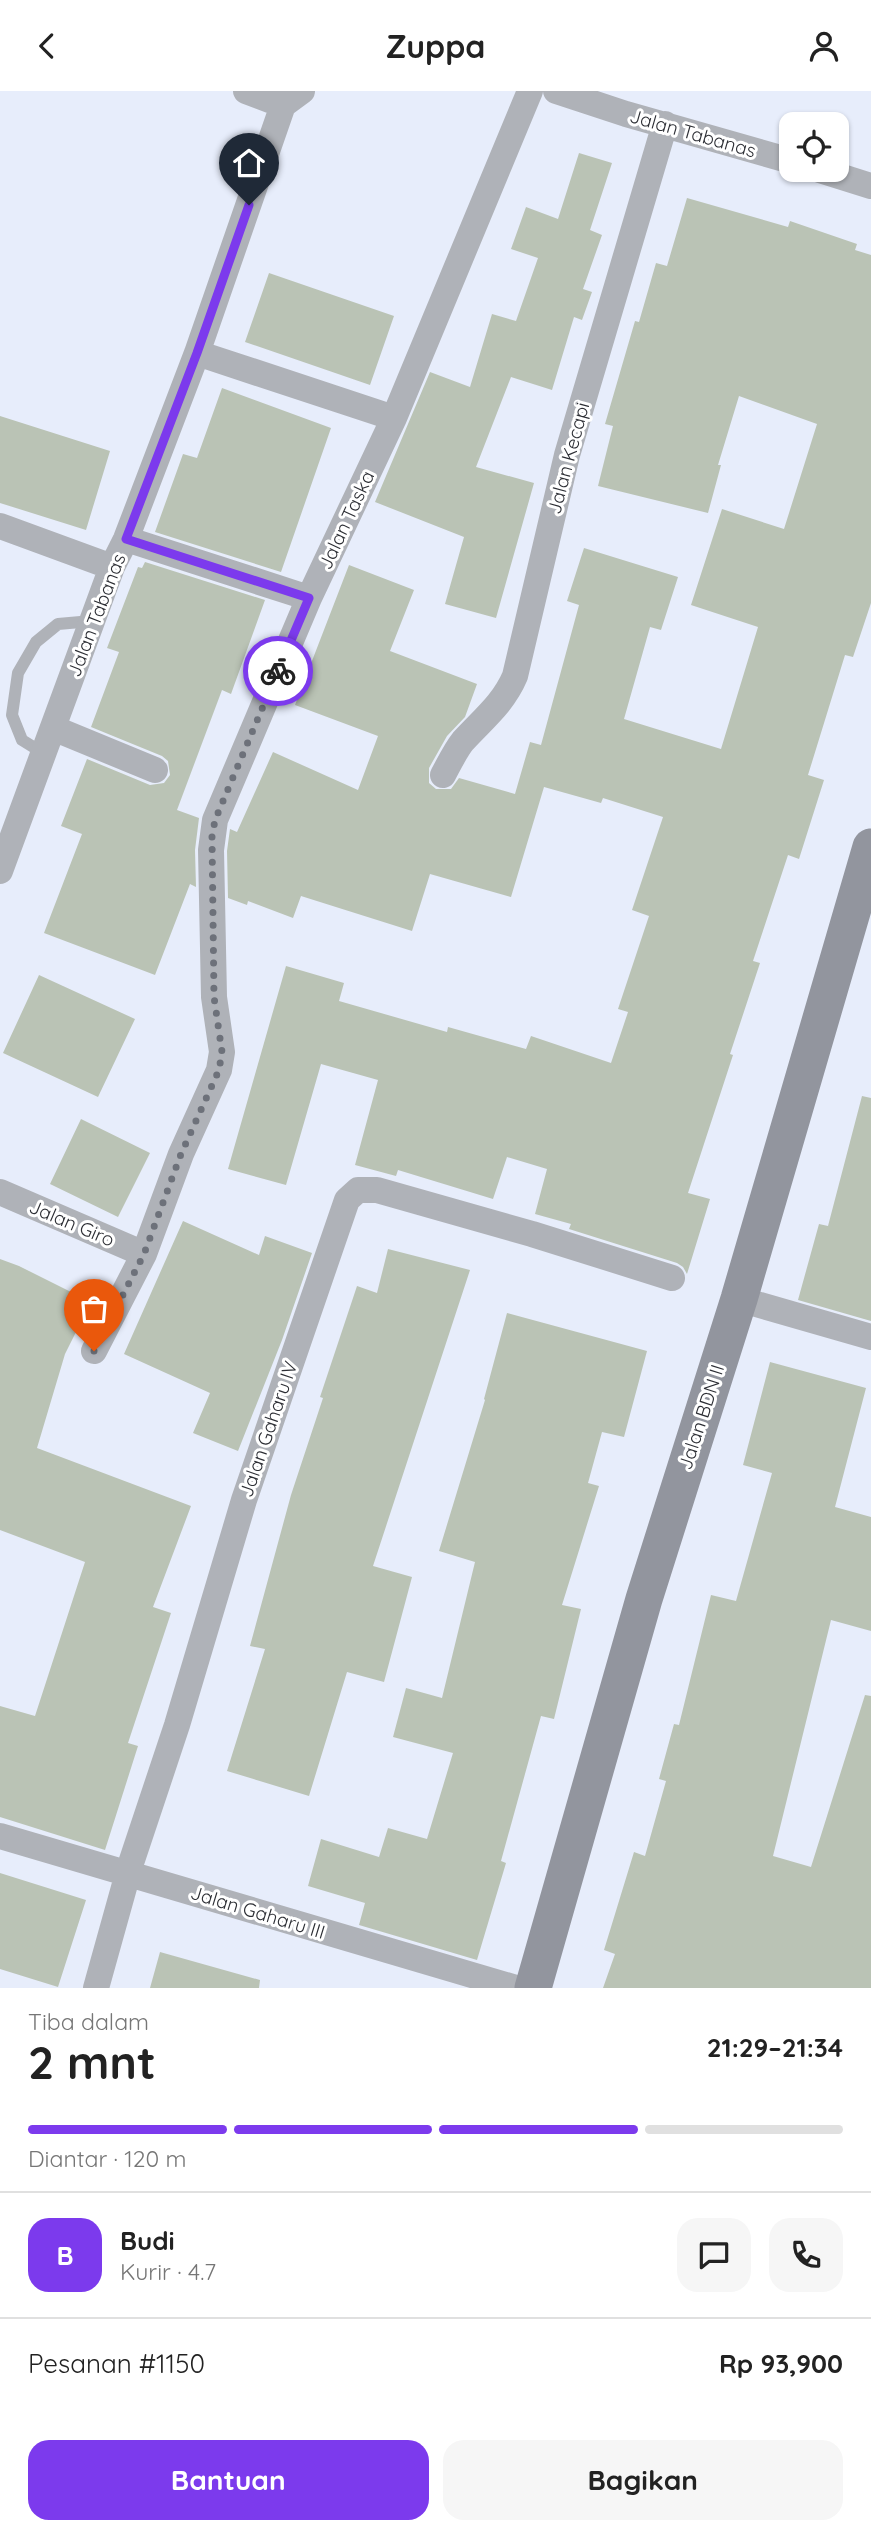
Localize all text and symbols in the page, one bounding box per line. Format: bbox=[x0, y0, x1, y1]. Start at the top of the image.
text: Zuppa bbox=[386, 26, 485, 66]
icon: back bbox=[28, 27, 66, 65]
icon: person bbox=[805, 27, 843, 65]
street label: Jalan Tabanas bbox=[627, 104, 759, 162]
map controls bbox=[779, 112, 849, 182]
button: locate bbox=[779, 112, 849, 182]
pin bbox=[219, 133, 279, 205]
icon: home bbox=[230, 144, 268, 182]
street label: Jalan Kecapi bbox=[542, 400, 594, 516]
street label: Jalan Taska bbox=[313, 467, 379, 573]
street label: Jalan Tabanas bbox=[62, 550, 131, 680]
courier bbox=[243, 636, 313, 706]
icon: bike bbox=[259, 652, 297, 690]
street label: Jalan Giro bbox=[26, 1194, 118, 1252]
pin bbox=[64, 1279, 124, 1351]
icon: bag bbox=[75, 1290, 113, 1328]
street label: Jalan Gaharu IV bbox=[233, 1358, 303, 1500]
street label: Jalan BDN II bbox=[673, 1361, 729, 1473]
street label: Jalan Gaharu III bbox=[188, 1880, 328, 1944]
text: Tiba dalam bbox=[28, 2007, 149, 2036]
text: 21:29–21:34 bbox=[707, 2031, 843, 2064]
text: 2 mnt bbox=[28, 2033, 156, 2091]
text: Diantar · 120 m bbox=[28, 2144, 187, 2173]
button: chat bbox=[677, 2218, 751, 2292]
button: phone bbox=[769, 2218, 843, 2292]
text: Budi bbox=[120, 2224, 175, 2257]
text: B bbox=[56, 2239, 74, 2272]
text: Kurir · 4.7 bbox=[120, 2257, 216, 2286]
text: Pesanan #1150 bbox=[28, 2347, 205, 2380]
text: Rp 93,900 bbox=[719, 2347, 843, 2380]
button: Bantuan bbox=[28, 2440, 429, 2520]
button: Bagikan bbox=[443, 2440, 843, 2520]

